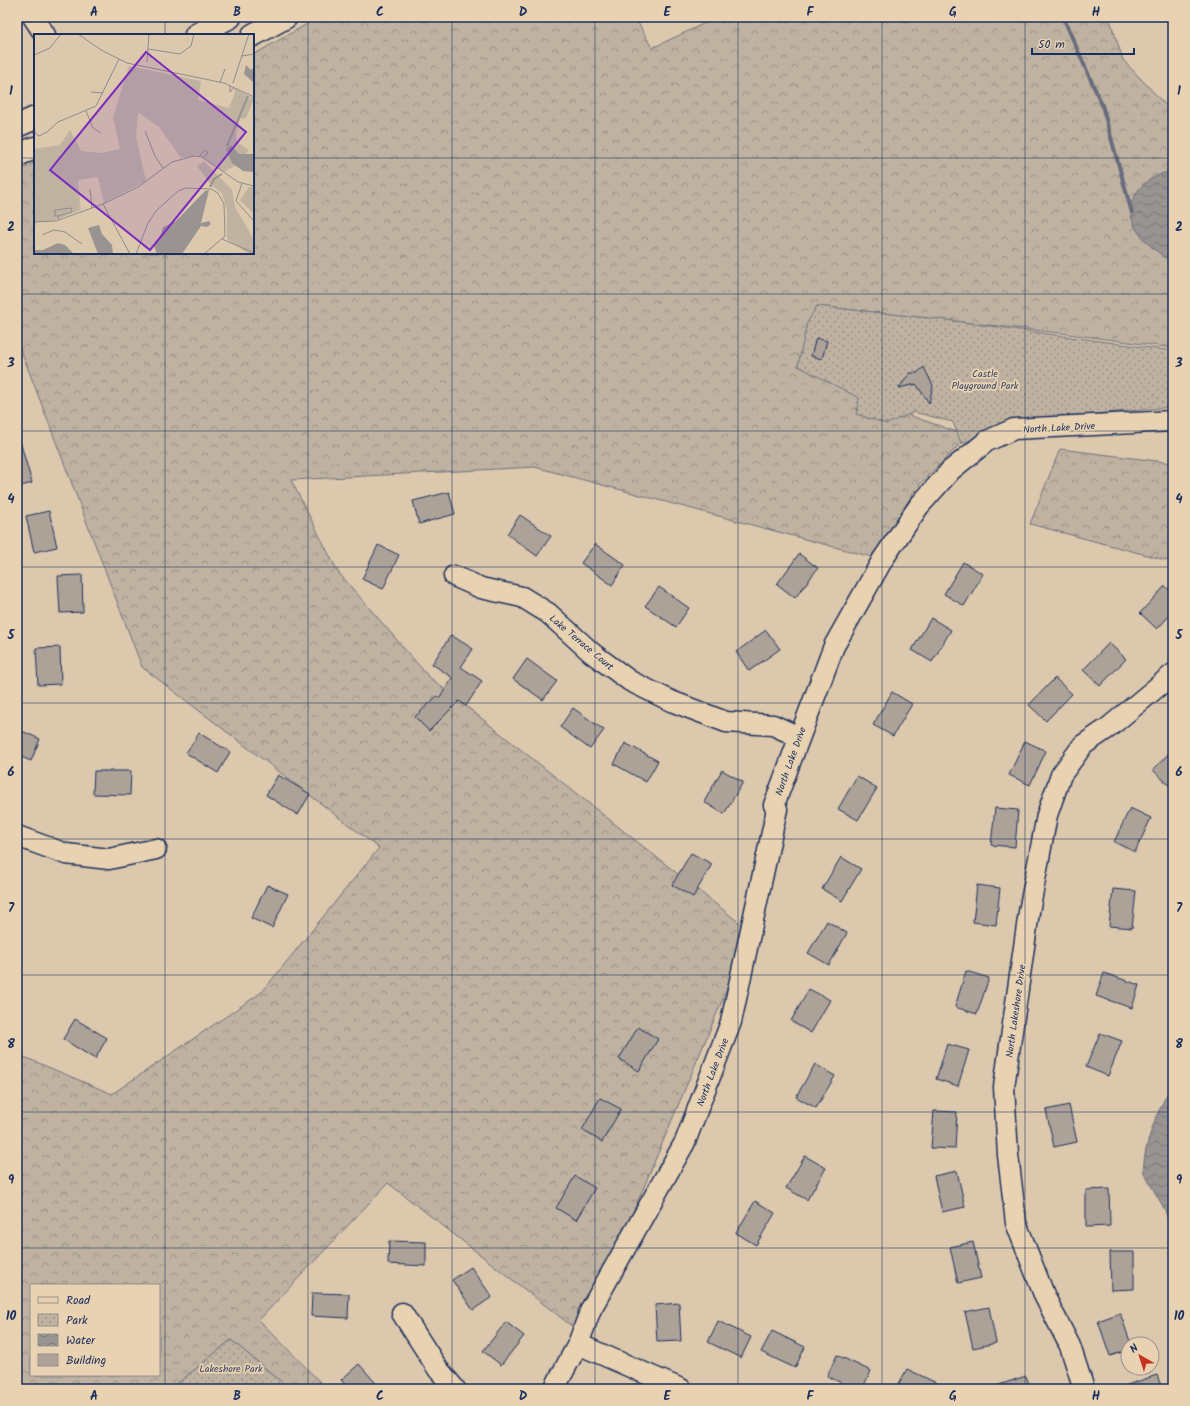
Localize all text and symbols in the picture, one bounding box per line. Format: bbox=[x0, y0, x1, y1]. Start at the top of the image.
text: A bbox=[90, 2, 98, 23]
text: B bbox=[233, 2, 241, 23]
text: C bbox=[376, 2, 384, 23]
text: D bbox=[519, 2, 528, 23]
text: E bbox=[663, 2, 671, 23]
text: F bbox=[806, 2, 814, 23]
text: G bbox=[949, 2, 957, 23]
text: H bbox=[1092, 2, 1101, 23]
scale bar bbox=[1032, 30, 1134, 56]
inset map bbox=[34, 34, 254, 254]
text: 50 m bbox=[1038, 35, 1065, 54]
text: 1 bbox=[9, 81, 13, 102]
text: 1 bbox=[1177, 81, 1181, 102]
text: 2 bbox=[7, 217, 15, 238]
text: 2 bbox=[1175, 217, 1183, 238]
text: 3 bbox=[6, 353, 15, 374]
text: 3 bbox=[1174, 353, 1183, 374]
park label: Castle Playground Park bbox=[951, 366, 1019, 394]
street label: North Lake Drive bbox=[1023, 418, 1096, 438]
text: 4 bbox=[7, 489, 15, 510]
text: 4 bbox=[1175, 489, 1183, 510]
street label: Lake Terrace Court bbox=[546, 611, 617, 675]
text: 5 bbox=[7, 625, 16, 646]
text: 5 bbox=[1175, 625, 1184, 646]
street label: North Lake Drive bbox=[771, 724, 811, 798]
text: 6 bbox=[7, 762, 15, 783]
text: 6 bbox=[1175, 762, 1183, 783]
text: 7 bbox=[8, 898, 15, 919]
text: 7 bbox=[1176, 898, 1183, 919]
street label: North Lakeshore Drive bbox=[1002, 963, 1031, 1059]
text: 8 bbox=[7, 1034, 15, 1055]
text: 8 bbox=[1175, 1034, 1183, 1055]
street label: North Lake Drive bbox=[693, 1035, 733, 1109]
text: 9 bbox=[8, 1170, 15, 1191]
text: 9 bbox=[1176, 1170, 1183, 1191]
legend bbox=[30, 1284, 160, 1376]
text: Road bbox=[66, 1291, 91, 1310]
text: 10 bbox=[6, 1306, 17, 1327]
text: 10 bbox=[1174, 1306, 1185, 1327]
text: Park bbox=[66, 1311, 88, 1330]
text: Water bbox=[66, 1331, 96, 1350]
north arrow bbox=[1120, 1336, 1160, 1376]
text: N bbox=[1126, 1340, 1143, 1358]
text: Building bbox=[66, 1351, 106, 1370]
park label: Lakeshore Park bbox=[199, 1361, 263, 1377]
text: A bbox=[90, 1386, 98, 1406]
text: B bbox=[233, 1386, 241, 1406]
text: C bbox=[376, 1386, 384, 1406]
text: D bbox=[519, 1386, 528, 1406]
text: E bbox=[663, 1386, 671, 1406]
text: F bbox=[806, 1386, 814, 1406]
text: G bbox=[949, 1386, 957, 1406]
text: H bbox=[1092, 1386, 1101, 1406]

